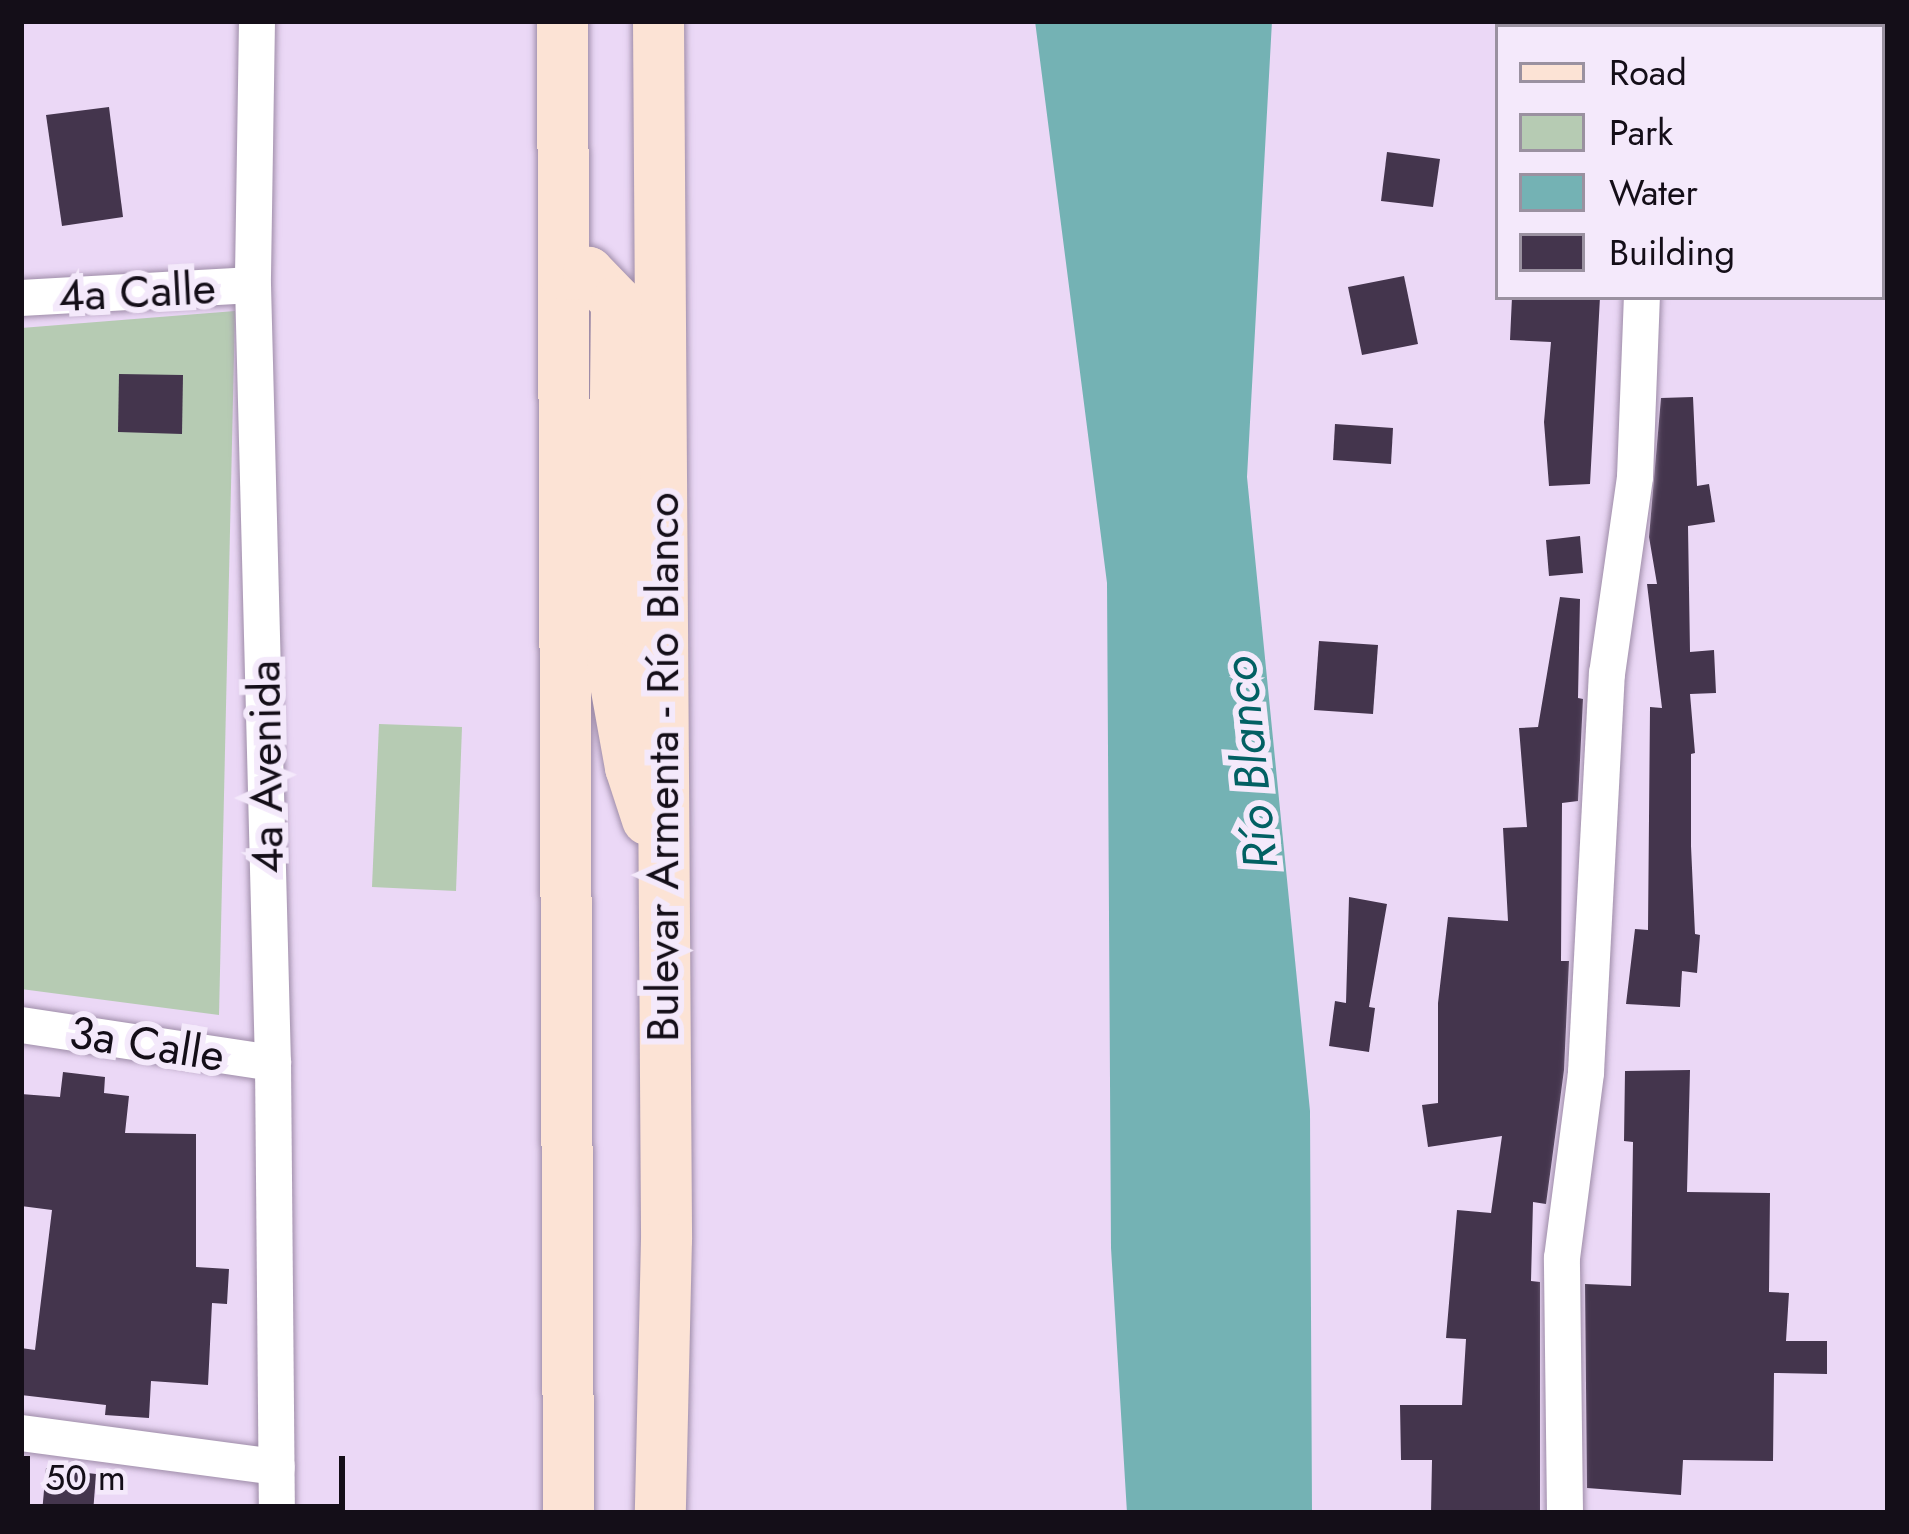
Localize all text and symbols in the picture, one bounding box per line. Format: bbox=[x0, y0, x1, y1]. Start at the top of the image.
legend bbox=[1495, 24, 1885, 300]
text: Road bbox=[1609, 46, 1687, 98]
text: Park bbox=[1609, 106, 1673, 158]
text: Water bbox=[1609, 166, 1698, 218]
text: Building bbox=[1609, 226, 1735, 278]
street label: 4a Calle bbox=[57, 261, 217, 323]
street label: Bulevar Armenta - Río Blanco bbox=[636, 492, 690, 1042]
water label: Río Blanco bbox=[1210, 654, 1290, 872]
street label: 4a Avenida bbox=[237, 660, 295, 874]
street label: 3a Calle bbox=[66, 1005, 228, 1083]
scale bar bbox=[30, 1432, 351, 1506]
text: 50 m bbox=[45, 1451, 126, 1503]

